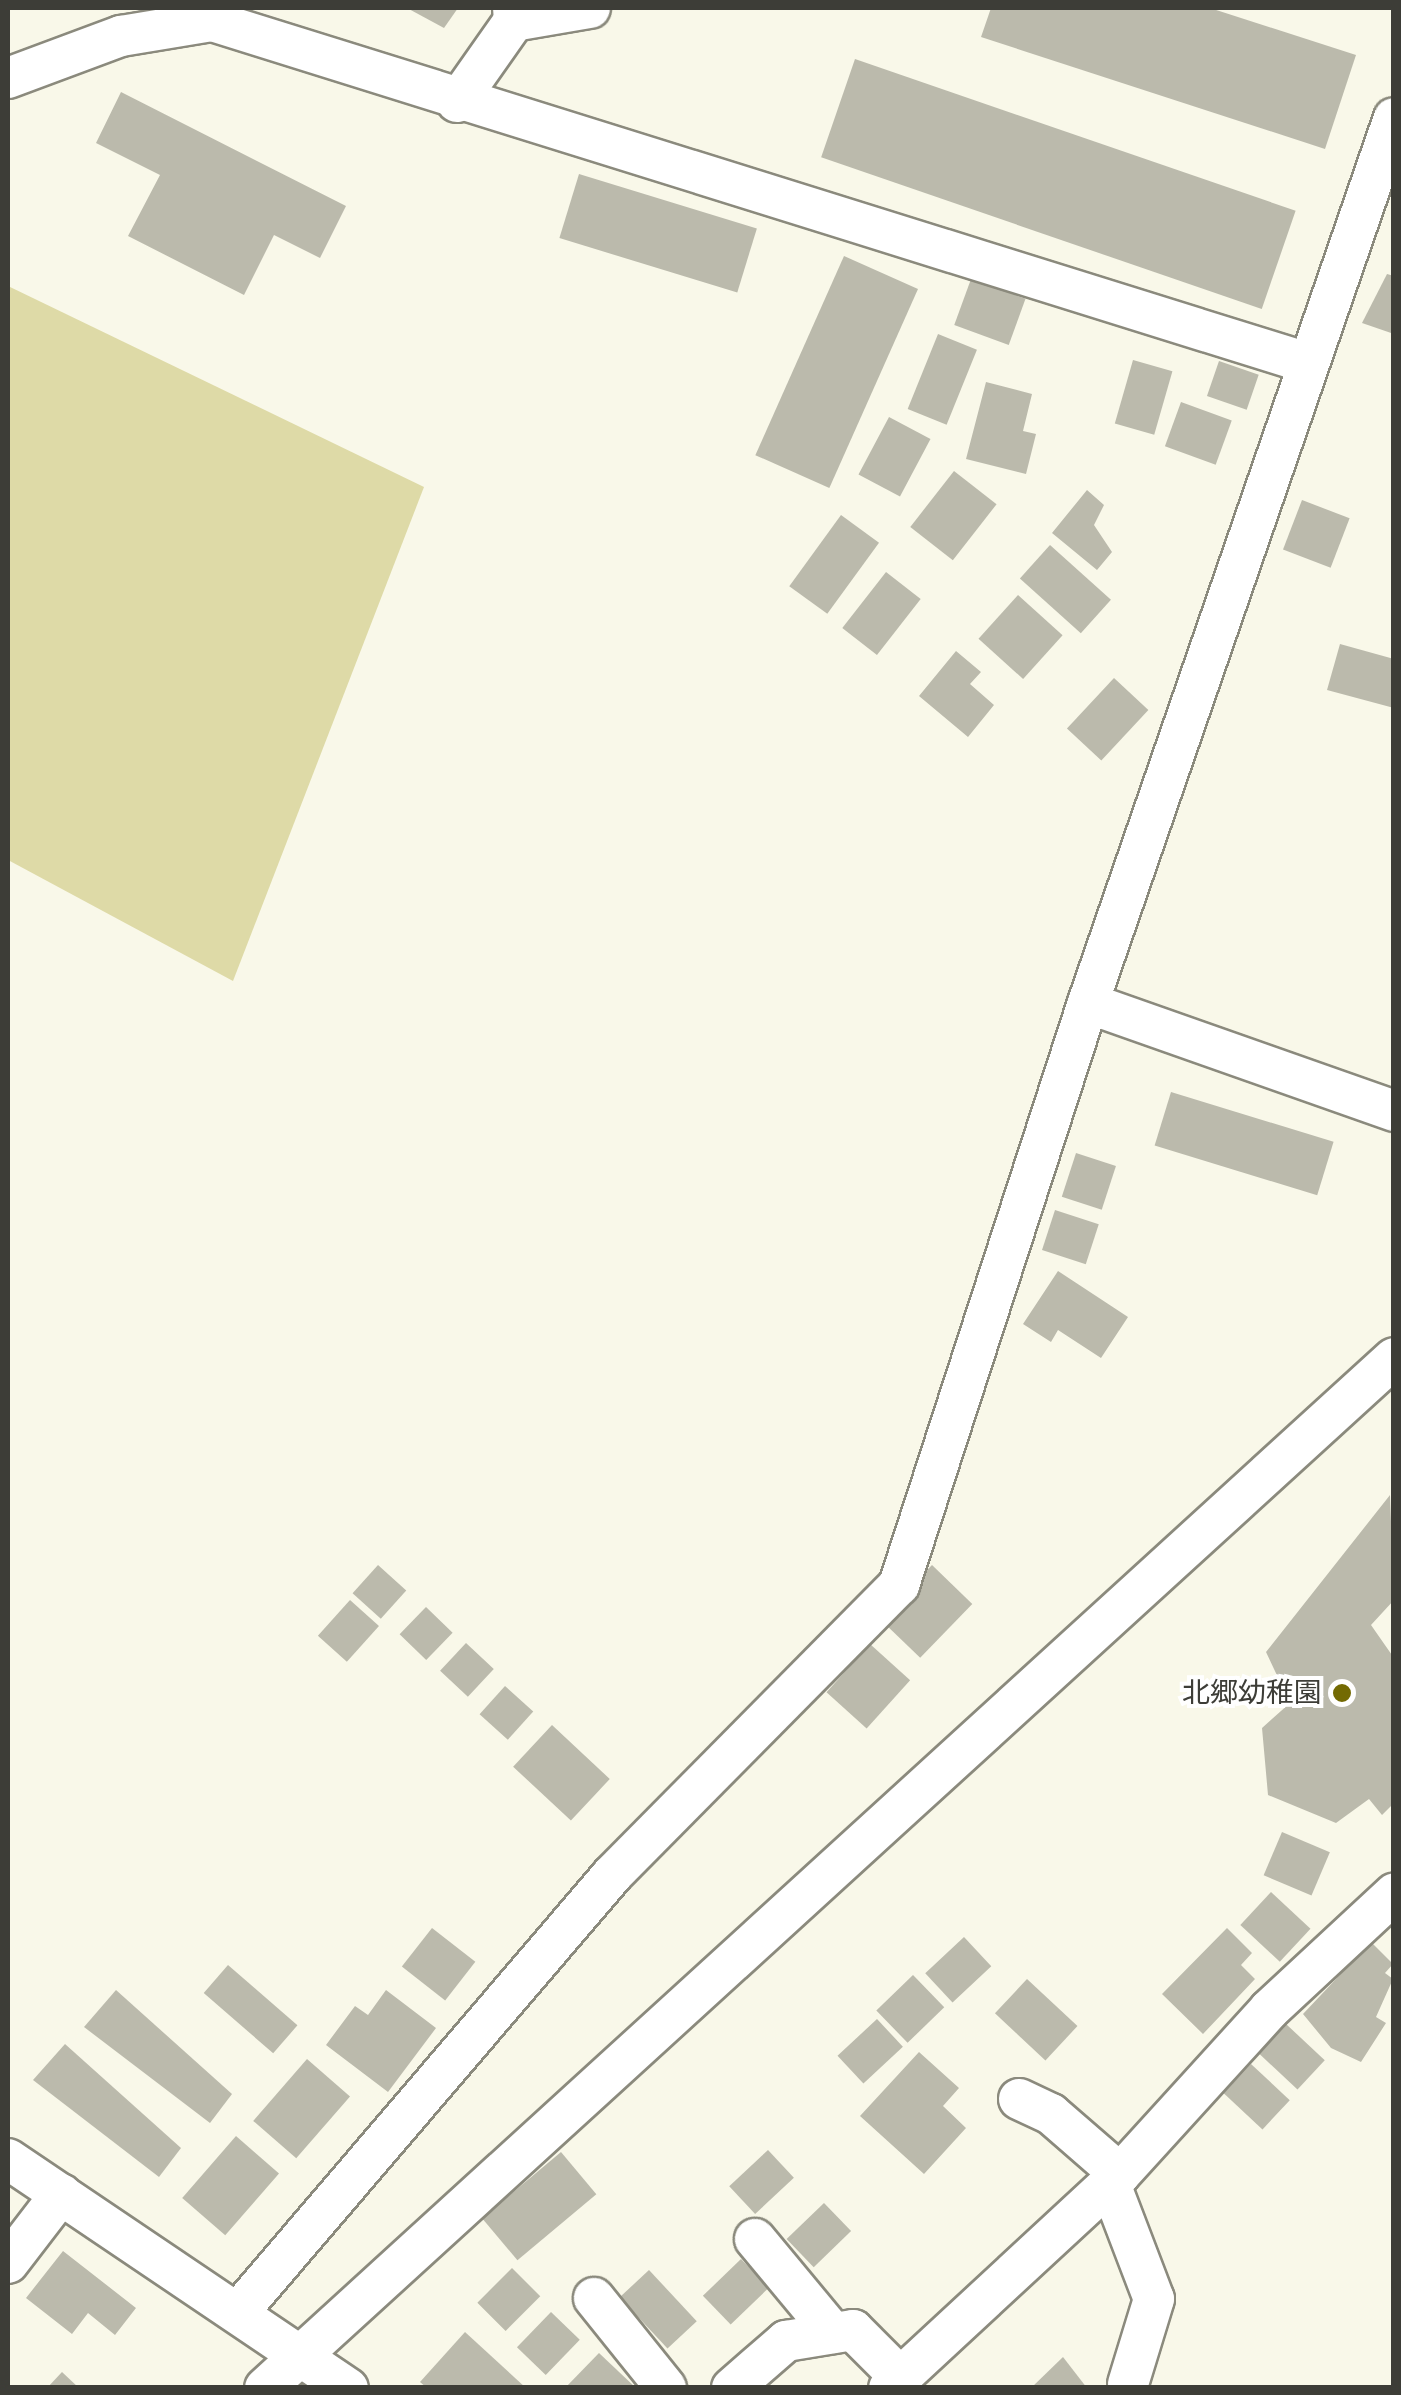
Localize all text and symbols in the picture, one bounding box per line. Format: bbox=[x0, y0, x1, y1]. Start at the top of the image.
place label: 北郷幼稚園 bbox=[1182, 1676, 1322, 1710]
marker: 北郷幼稚園 bbox=[1331, 1682, 1353, 1704]

